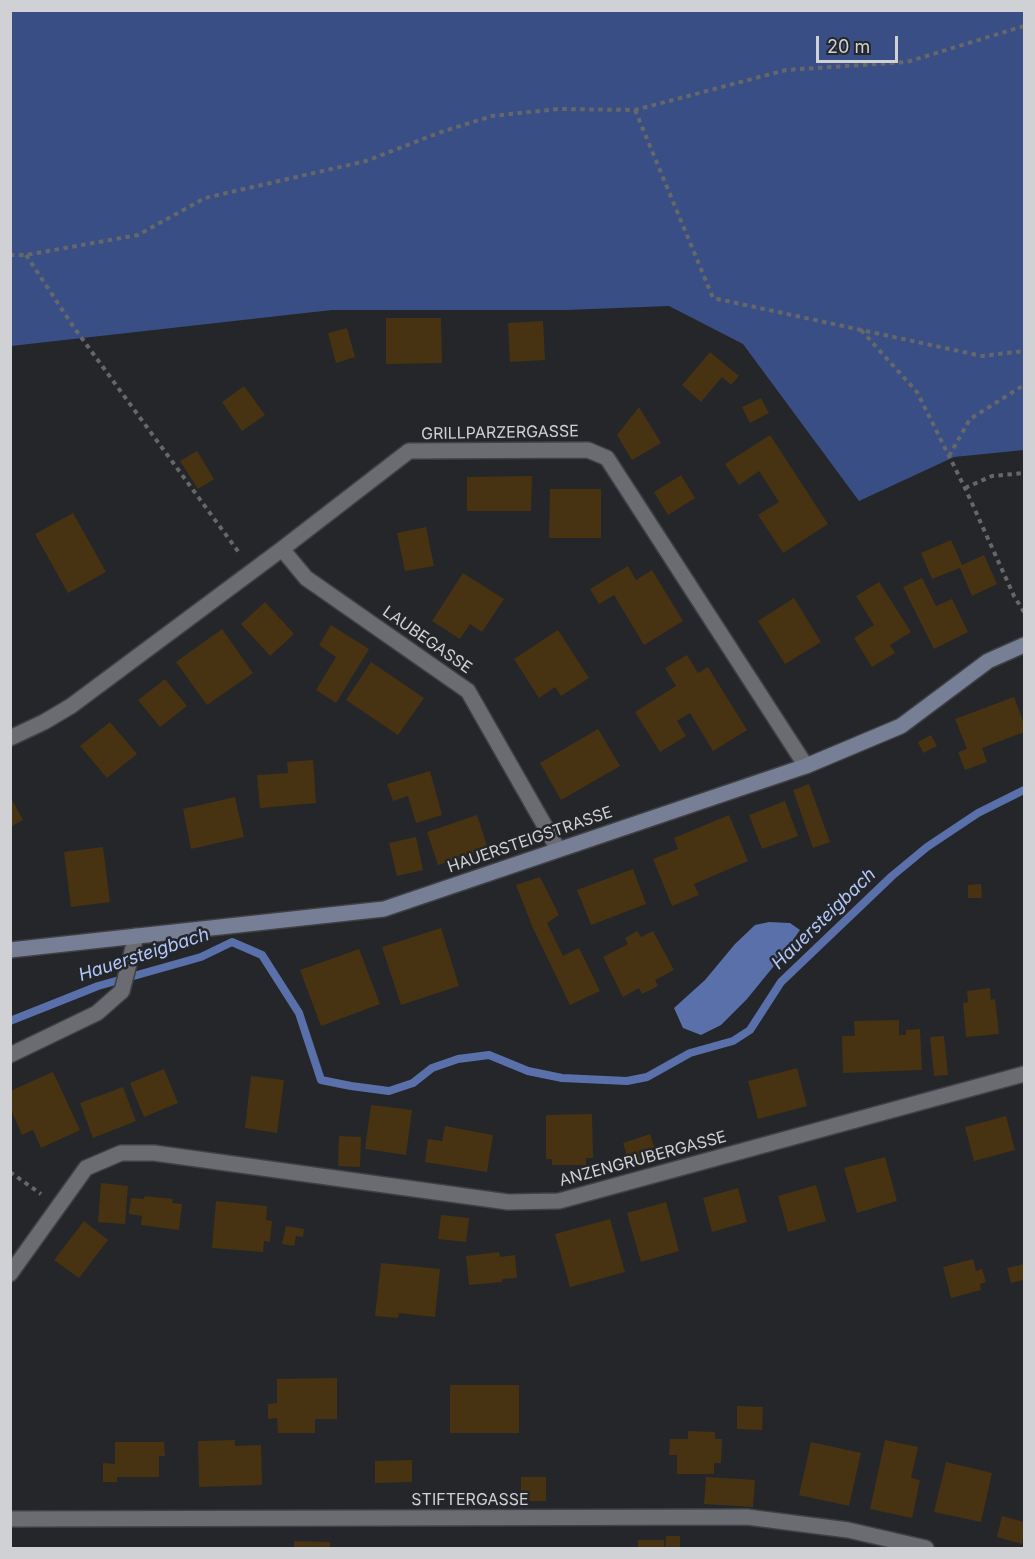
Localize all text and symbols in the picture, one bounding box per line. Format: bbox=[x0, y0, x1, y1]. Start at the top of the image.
scale bar bbox=[819, 24, 902, 62]
text: 20 m bbox=[827, 36, 870, 57]
street label: GRILLPARZERGASSE bbox=[421, 422, 579, 444]
street label: LAUBEGASSE bbox=[379, 602, 475, 678]
street label: HAUERSTEIGSTRASSE bbox=[445, 803, 615, 877]
water label: Hauersteigbach bbox=[767, 864, 881, 974]
water label: Hauersteigbach bbox=[76, 924, 212, 986]
street label: ANZENGRUBERGASSE bbox=[557, 1127, 729, 1191]
street label: STIFTERGASSE bbox=[411, 1490, 529, 1510]

